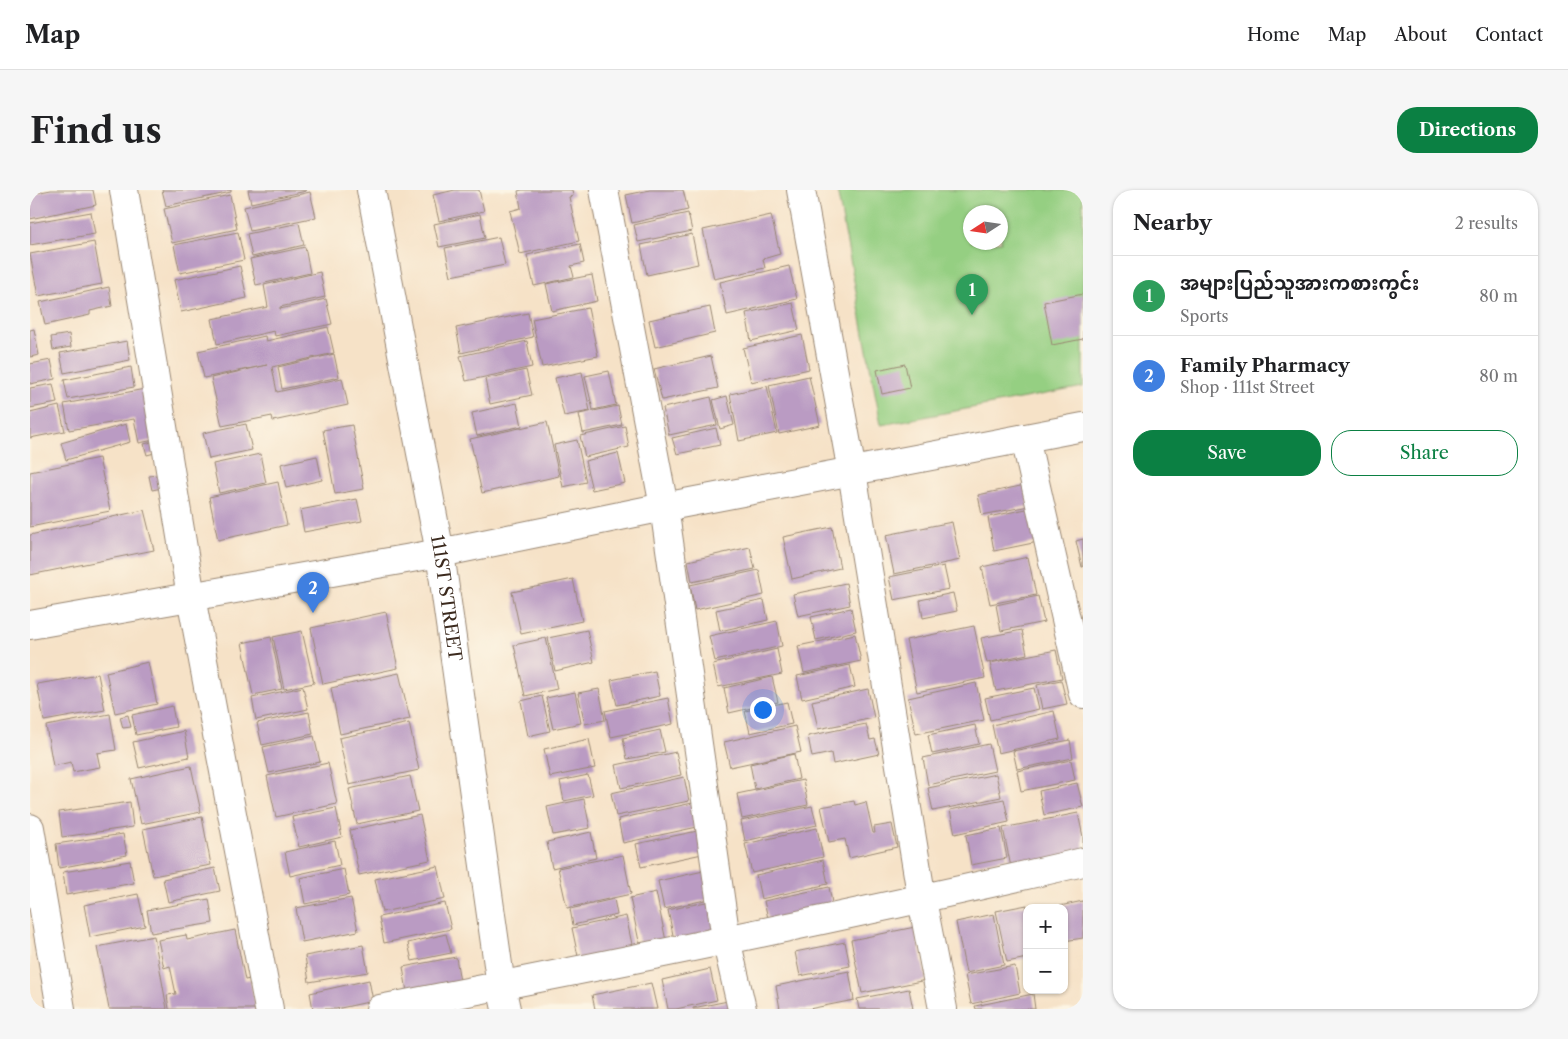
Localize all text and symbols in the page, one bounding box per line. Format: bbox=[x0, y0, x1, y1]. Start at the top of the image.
text: Map bbox=[25, 20, 80, 49]
text: Home bbox=[1247, 24, 1300, 46]
text: Map bbox=[1328, 24, 1366, 46]
text: About bbox=[1394, 24, 1447, 46]
text: Contact bbox=[1475, 24, 1543, 46]
button: Directions bbox=[1397, 107, 1538, 153]
text: Find us bbox=[30, 109, 162, 152]
north arrow bbox=[963, 205, 1008, 250]
text: Nearby bbox=[1133, 210, 1212, 235]
text: 2 results bbox=[1455, 213, 1518, 233]
text: အများပြည်သူအားကစားကွင်း bbox=[1180, 272, 1419, 295]
pin: 1 bbox=[956, 274, 988, 315]
text: 1 bbox=[1145, 286, 1153, 306]
text: 80 m bbox=[1479, 286, 1518, 306]
text: Sports bbox=[1180, 306, 1229, 326]
text: Family Pharmacy bbox=[1180, 354, 1350, 377]
text: 2 bbox=[1144, 366, 1154, 386]
text: 80 m bbox=[1479, 366, 1518, 386]
text: Shop · 111st Street bbox=[1180, 377, 1315, 397]
button: Save bbox=[1133, 430, 1321, 476]
button: Share bbox=[1331, 430, 1518, 476]
street label: 111ST STREET bbox=[426, 533, 466, 663]
pin: 2 bbox=[297, 572, 329, 613]
your location bbox=[750, 697, 776, 723]
map controls bbox=[1023, 904, 1068, 994]
button: + bbox=[1023, 904, 1068, 949]
button: − bbox=[1023, 949, 1068, 994]

